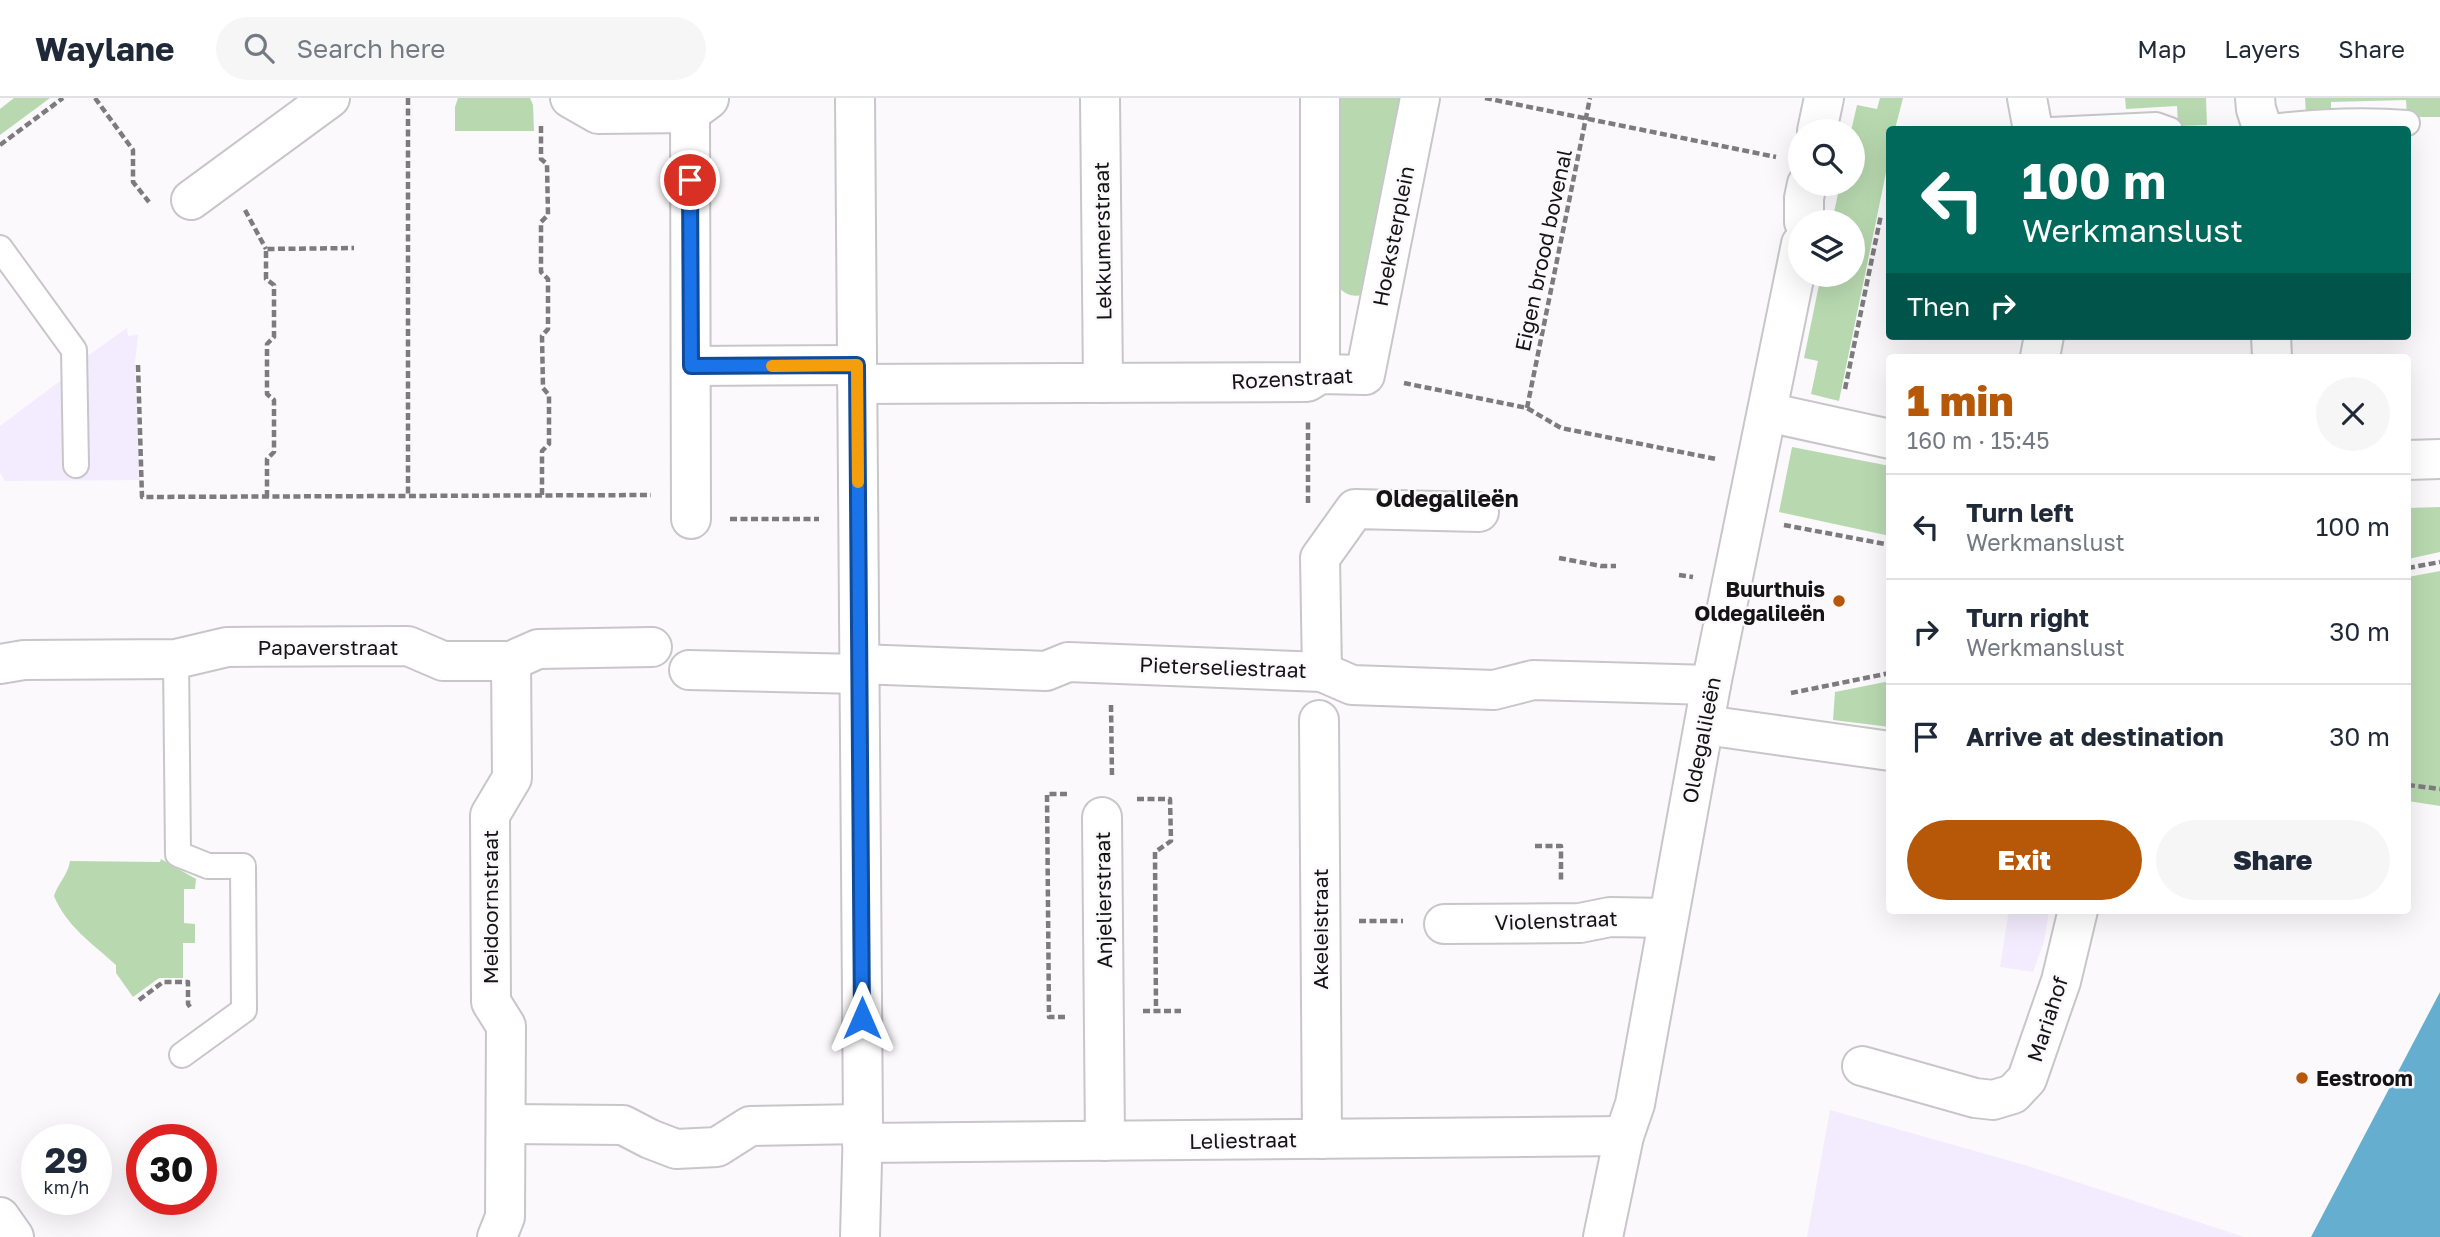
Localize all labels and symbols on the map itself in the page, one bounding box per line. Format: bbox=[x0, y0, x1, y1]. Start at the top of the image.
street label: Eigen brood bovenal bbox=[1509, 147, 1577, 353]
pin bbox=[660, 150, 720, 210]
street label: Lekkumerstraat bbox=[1088, 161, 1116, 321]
street label: Hoeksterplein bbox=[1367, 164, 1419, 308]
street label: Rozenstraat bbox=[1230, 362, 1354, 394]
district label: Oldegalileën bbox=[1375, 484, 1519, 512]
place label: Buurthuis Oldegalileën bbox=[1694, 576, 1825, 626]
marker: Buurthuis Oldegalileën bbox=[1831, 593, 1847, 609]
street label: Papaverstraat bbox=[258, 634, 398, 660]
street label: Pieterseliestraat bbox=[1139, 651, 1307, 683]
street label: Oldegalileën bbox=[1676, 675, 1726, 805]
street label: Meidoornstraat bbox=[477, 830, 503, 984]
street label: Anjelierstraat bbox=[1089, 831, 1117, 969]
street label: Akeleistraat bbox=[1307, 868, 1333, 990]
street label: Violenstraat bbox=[1494, 905, 1618, 935]
street label: Mariahof bbox=[2021, 973, 2073, 1065]
position arrow bbox=[825, 981, 899, 1055]
place label: Eestroom bbox=[2316, 1065, 2413, 1091]
marker: Eestroom bbox=[2294, 1070, 2310, 1086]
speed limit sign: 30 bbox=[126, 1124, 217, 1215]
street label: Leliestraat bbox=[1189, 1126, 1297, 1154]

